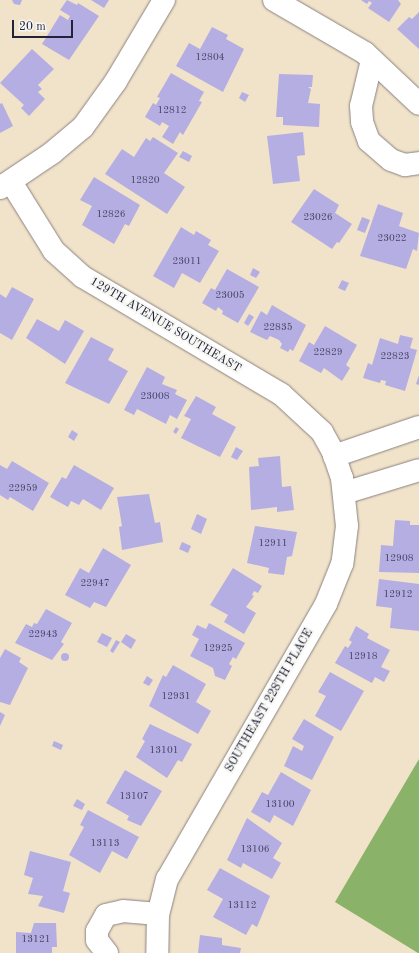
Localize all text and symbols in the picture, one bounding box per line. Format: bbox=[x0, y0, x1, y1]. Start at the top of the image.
scale bar bbox=[14, 12, 75, 38]
text: 20 m bbox=[19, 21, 46, 33]
house number: 12804 bbox=[196, 52, 224, 64]
house number: 12812 bbox=[158, 105, 186, 117]
house number: 12820 bbox=[131, 175, 159, 187]
house number: 12826 bbox=[97, 209, 125, 221]
house number: 23026 bbox=[304, 212, 332, 224]
house number: 23022 bbox=[378, 233, 406, 245]
house number: 23011 bbox=[173, 256, 201, 268]
street label: 129TH AVENUE SOUTHEAST bbox=[87, 275, 243, 377]
house number: 23005 bbox=[216, 290, 244, 302]
house number: 22835 bbox=[264, 322, 292, 334]
house number: 22829 bbox=[314, 347, 342, 359]
house number: 22823 bbox=[381, 351, 409, 363]
house number: 23008 bbox=[141, 391, 169, 403]
house number: 22959 bbox=[9, 483, 37, 495]
house number: 12911 bbox=[259, 538, 287, 550]
house number: 12908 bbox=[385, 553, 413, 565]
house number: 22947 bbox=[81, 578, 109, 590]
house number: 12912 bbox=[384, 589, 412, 601]
street label: SOUTHEAST 228TH PLACE bbox=[223, 627, 317, 775]
house number: 22943 bbox=[29, 629, 57, 641]
house number: 12925 bbox=[204, 643, 232, 655]
house number: 12918 bbox=[349, 651, 377, 663]
house number: 12931 bbox=[162, 691, 190, 703]
house number: 13101 bbox=[150, 745, 178, 757]
house number: 13107 bbox=[120, 791, 148, 803]
house number: 13100 bbox=[266, 799, 294, 811]
house number: 13113 bbox=[91, 838, 119, 850]
house number: 13106 bbox=[241, 844, 269, 856]
house number: 13112 bbox=[228, 900, 256, 912]
house number: 13121 bbox=[22, 934, 50, 946]

